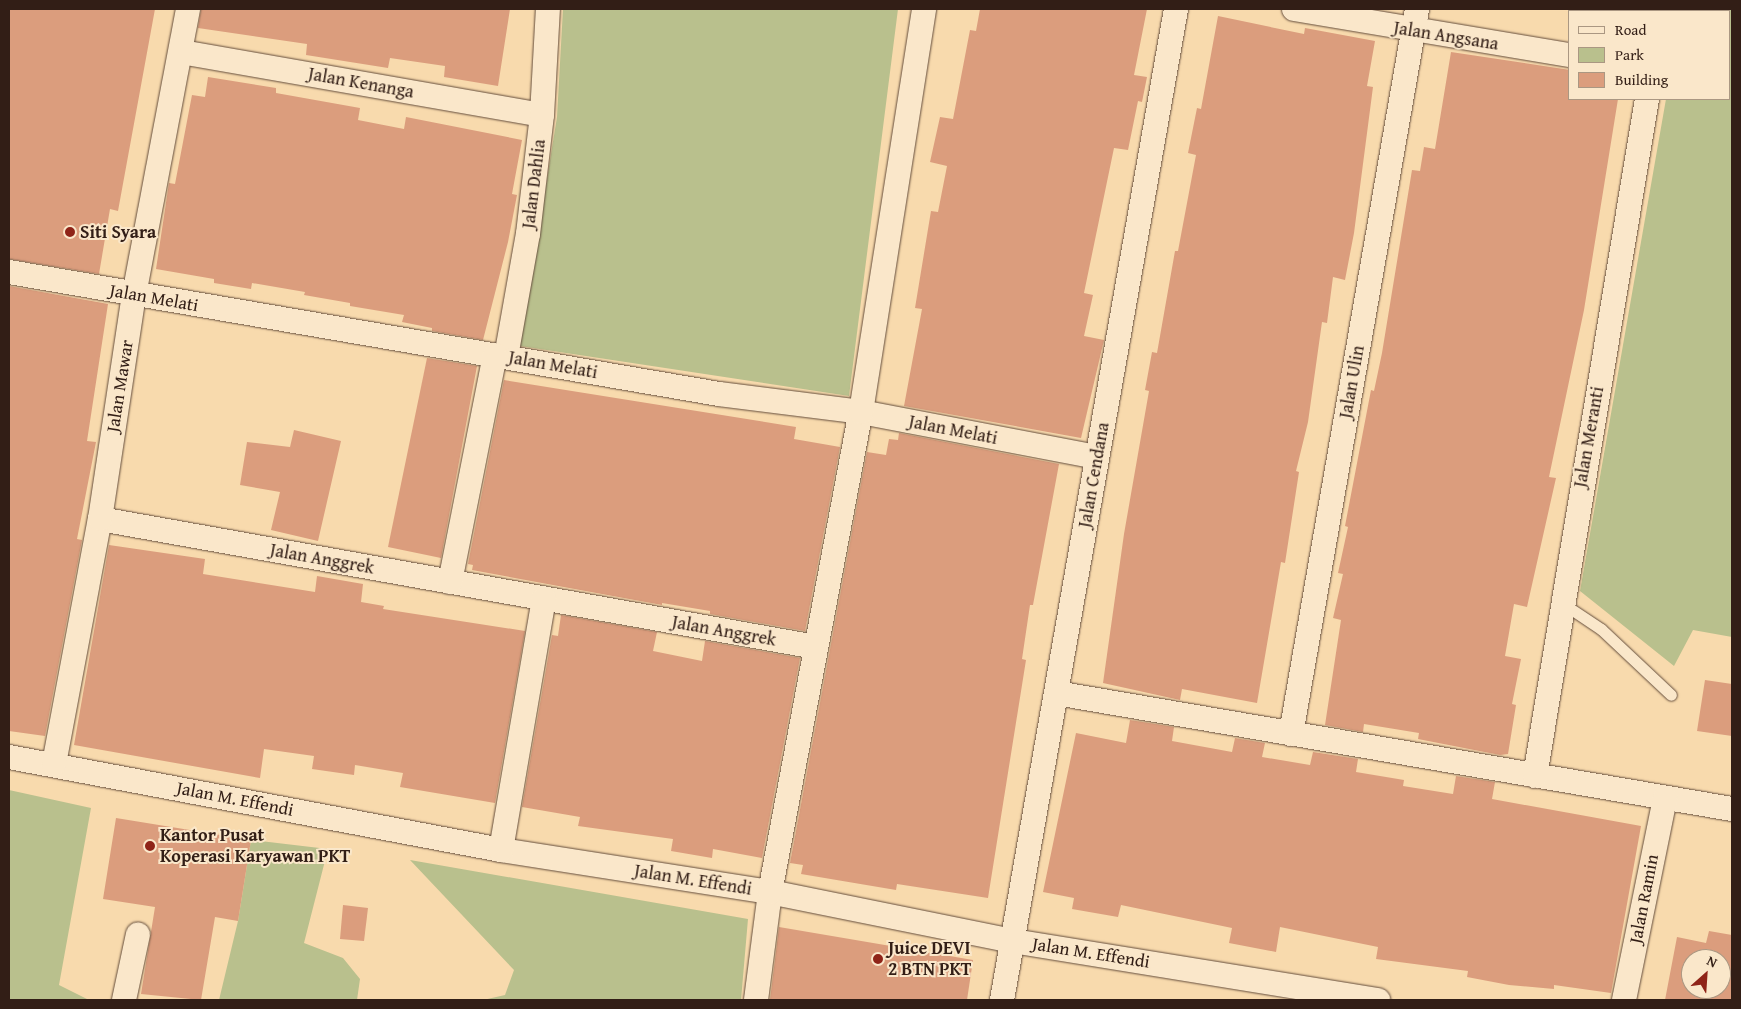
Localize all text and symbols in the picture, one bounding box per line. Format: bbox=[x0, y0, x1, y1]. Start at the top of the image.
legend bbox=[1568, 10, 1731, 100]
street label: Jalan Angsana bbox=[1392, 17, 1500, 55]
text: Road bbox=[1615, 19, 1646, 40]
text: Park bbox=[1615, 44, 1644, 65]
street label: Jalan Kenanga bbox=[306, 63, 416, 103]
text: Building bbox=[1615, 69, 1668, 90]
street label: Jalan Dahlia bbox=[518, 138, 550, 230]
place label: Siti Syara bbox=[80, 221, 156, 243]
marker: Siti Syara bbox=[64, 226, 76, 238]
street label: Jalan Melati bbox=[108, 280, 200, 316]
street label: Jalan Mawar bbox=[102, 338, 138, 434]
street label: Jalan Ulin bbox=[1335, 344, 1369, 420]
street label: Jalan Melati bbox=[507, 347, 599, 383]
street label: Jalan Meranti bbox=[1569, 385, 1609, 489]
street label: Jalan Melati bbox=[907, 411, 999, 449]
street label: Jalan Cendana bbox=[1074, 420, 1114, 530]
street label: Jalan Anggrek bbox=[268, 539, 376, 579]
street label: Jalan Anggrek bbox=[670, 611, 778, 651]
street label: Jalan M. Effendi bbox=[175, 777, 295, 821]
place label: Kantor Pusat Koperasi Karyawan PKT bbox=[160, 825, 350, 868]
marker: Kantor Pusat Koperasi Karyawan PKT bbox=[144, 840, 156, 852]
street label: Jalan Ramin bbox=[1625, 852, 1663, 946]
street label: Jalan M. Effendi bbox=[633, 860, 753, 900]
street label: Jalan M. Effendi bbox=[1031, 933, 1151, 973]
place label: Juice DEVI 2 BTN PKT bbox=[888, 938, 971, 981]
north arrow bbox=[1681, 949, 1731, 999]
text: N bbox=[1704, 950, 1721, 972]
marker: Juice DEVI 2 BTN PKT bbox=[872, 953, 884, 965]

